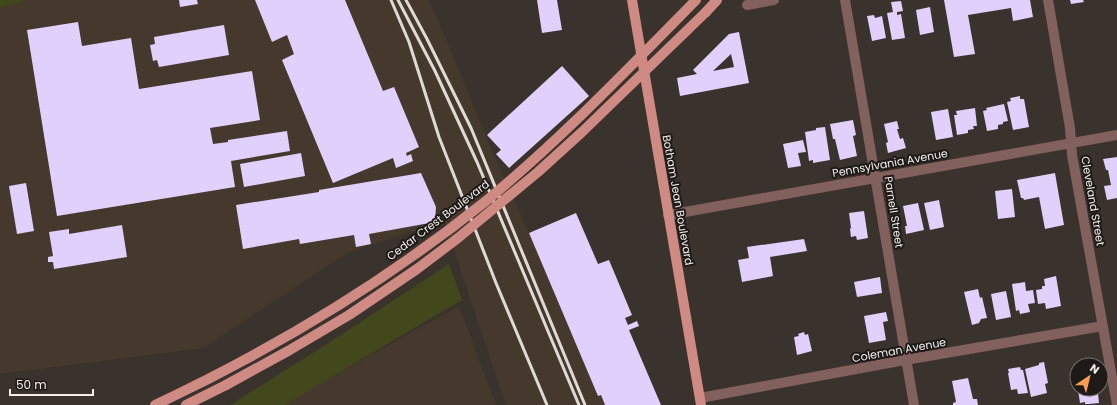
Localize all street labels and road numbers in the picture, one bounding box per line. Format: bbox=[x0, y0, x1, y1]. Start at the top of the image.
street label: Botham Jean Boulevard bbox=[659, 134, 697, 266]
street label: Pennsylvania Avenue bbox=[831, 145, 949, 181]
street label: Cleveland Street bbox=[1077, 155, 1109, 247]
street label: Parnell Street bbox=[880, 175, 908, 249]
street label: Cedar Crest Boulevard bbox=[383, 176, 493, 264]
street label: Coleman Avenue bbox=[851, 334, 947, 366]

